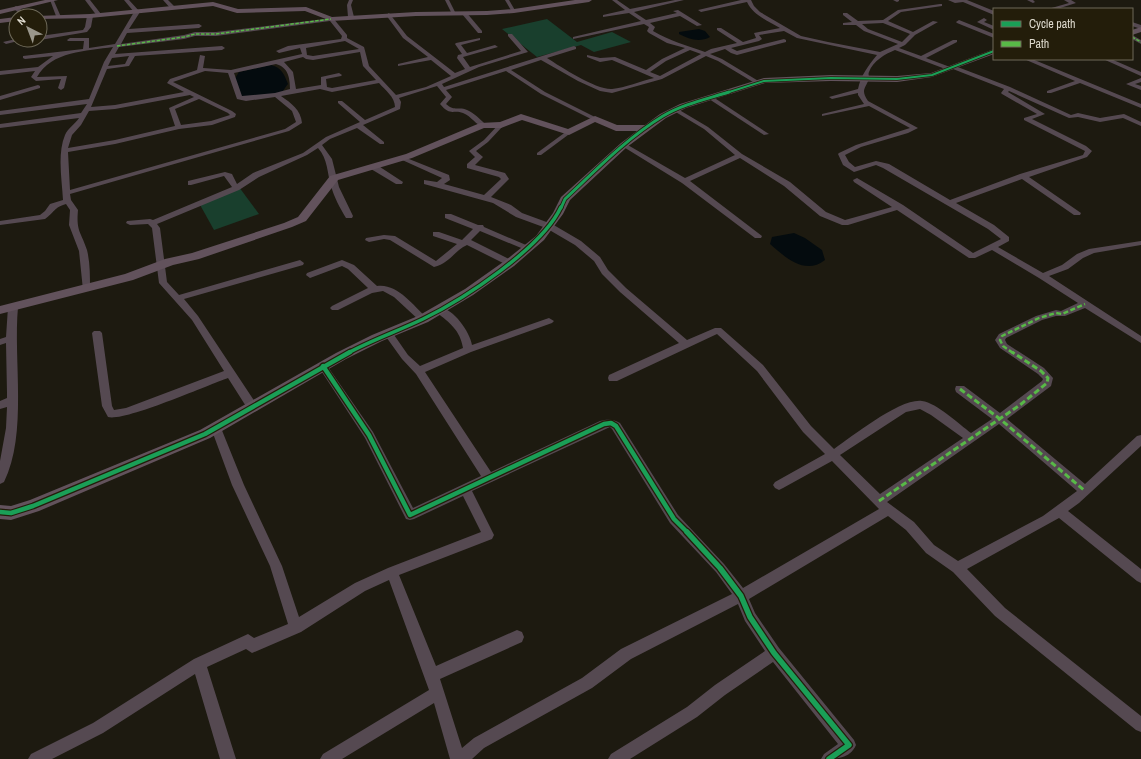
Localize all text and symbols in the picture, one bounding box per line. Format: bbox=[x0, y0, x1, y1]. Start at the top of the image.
north arrow bbox=[8, 8, 48, 48]
legend bbox=[993, 8, 1133, 60]
text: N bbox=[14, 13, 28, 28]
text: Cycle path bbox=[1029, 16, 1076, 32]
text: Path bbox=[1029, 36, 1049, 52]

